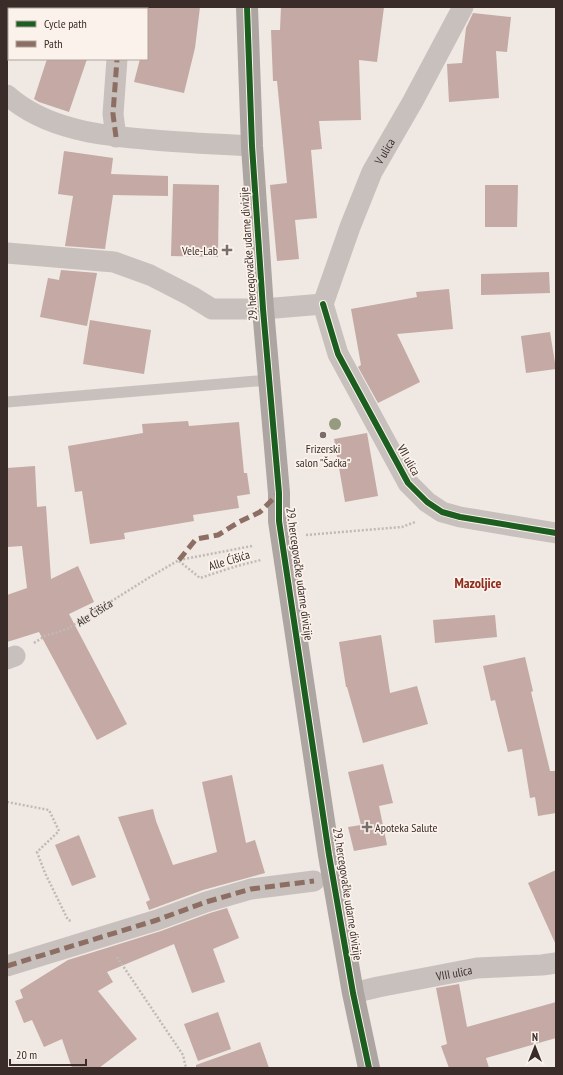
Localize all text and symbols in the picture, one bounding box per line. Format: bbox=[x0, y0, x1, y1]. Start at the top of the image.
legend bbox=[8, 8, 148, 60]
text: Cycle path bbox=[44, 16, 87, 31]
text: Path bbox=[44, 36, 62, 51]
street label: V ulica bbox=[370, 135, 398, 168]
street label: 29. hercegovačke udarne divizije bbox=[236, 187, 260, 321]
place label: Vele-Lab bbox=[181, 243, 218, 258]
marker: Vele-Lab bbox=[221, 244, 233, 256]
marker: Frizerski salon "Šaćka" bbox=[318, 430, 328, 440]
place label: Frizerski salon "Šaćka" bbox=[296, 441, 350, 470]
street label: VII ulica bbox=[394, 441, 424, 478]
street label: 29. hercegovačke udarne divizije bbox=[283, 507, 317, 641]
street label: Alle Ćišića bbox=[206, 547, 252, 573]
district label: Mazoljice bbox=[455, 574, 501, 592]
street label: Ale Čišića bbox=[73, 595, 115, 629]
place label: Apoteka Salute bbox=[375, 820, 437, 835]
marker: Apoteka Salute bbox=[362, 822, 372, 832]
street label: 29. hercegovačke udarne divizije bbox=[330, 827, 366, 961]
street label: VIII ulica bbox=[434, 962, 473, 983]
north arrow bbox=[515, 1027, 555, 1067]
text: N bbox=[532, 1030, 538, 1044]
scale bar bbox=[10, 1041, 86, 1067]
text: 20 m bbox=[16, 1047, 37, 1062]

